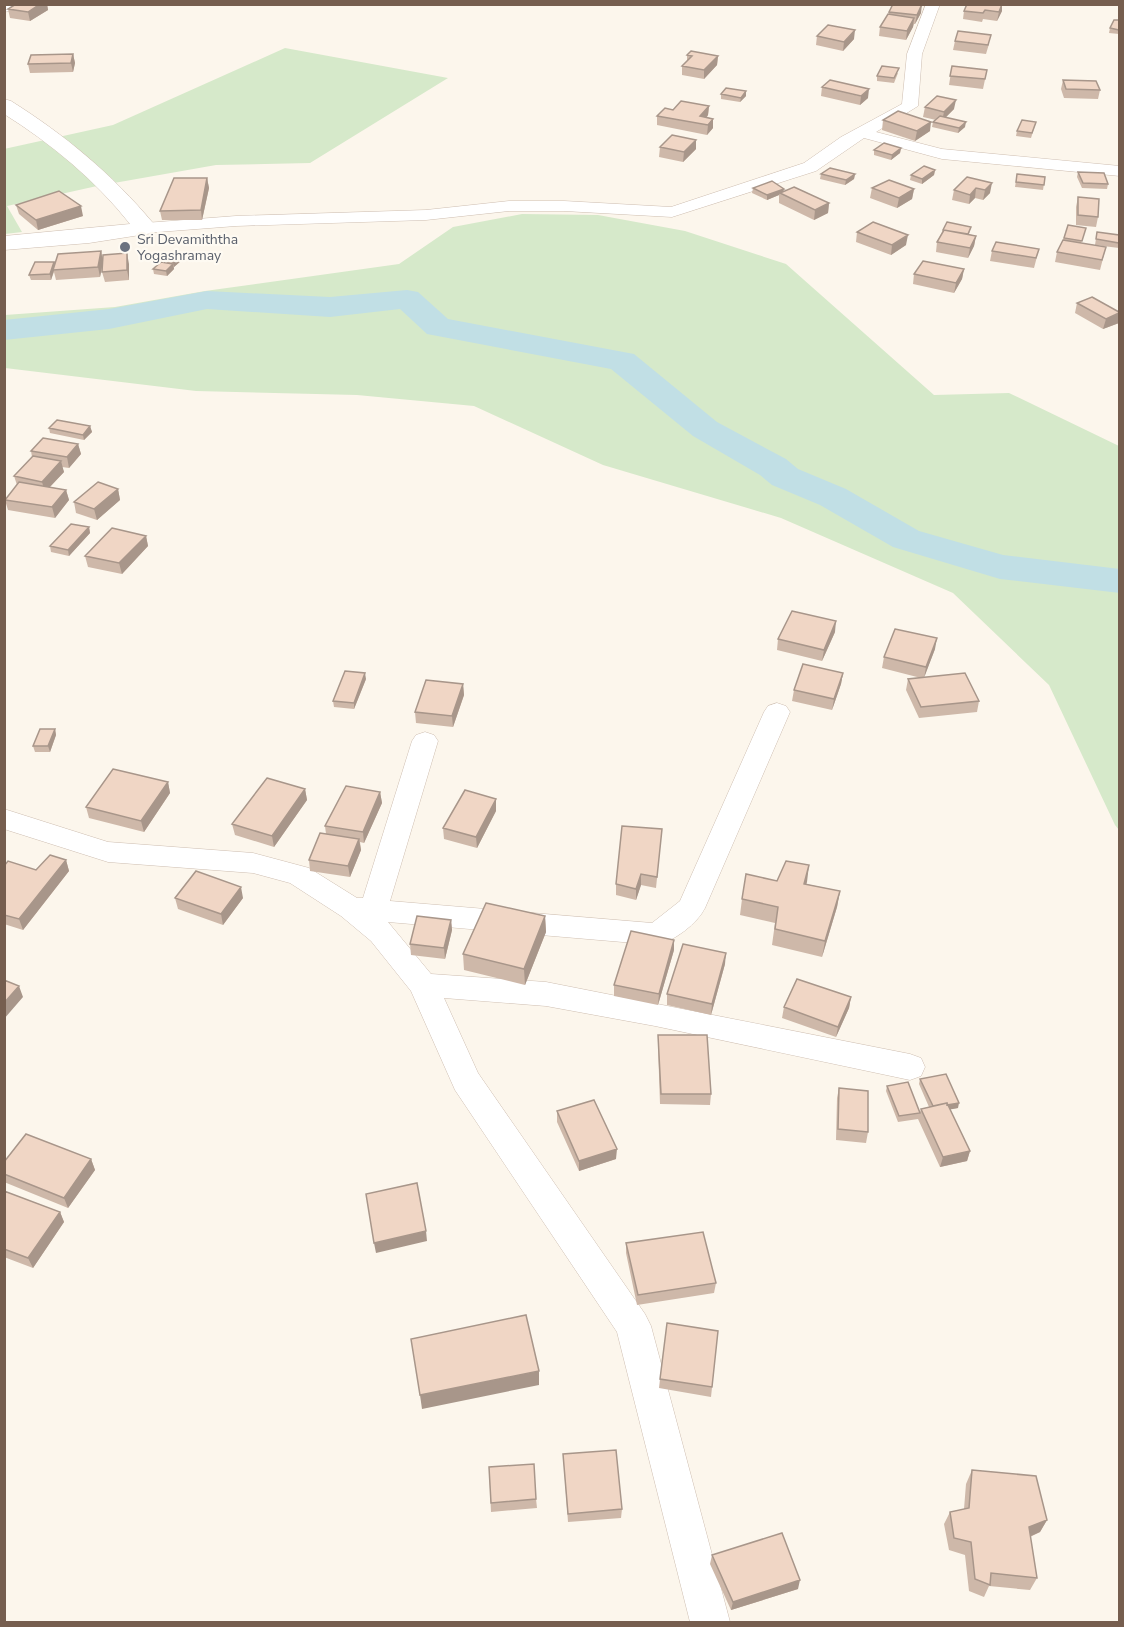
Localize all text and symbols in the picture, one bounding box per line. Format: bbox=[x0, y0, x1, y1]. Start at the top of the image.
place label: Sri Devamiththa Yogashramay bbox=[136, 230, 238, 265]
marker: Sri Devamiththa Yogashramay bbox=[118, 240, 132, 254]

